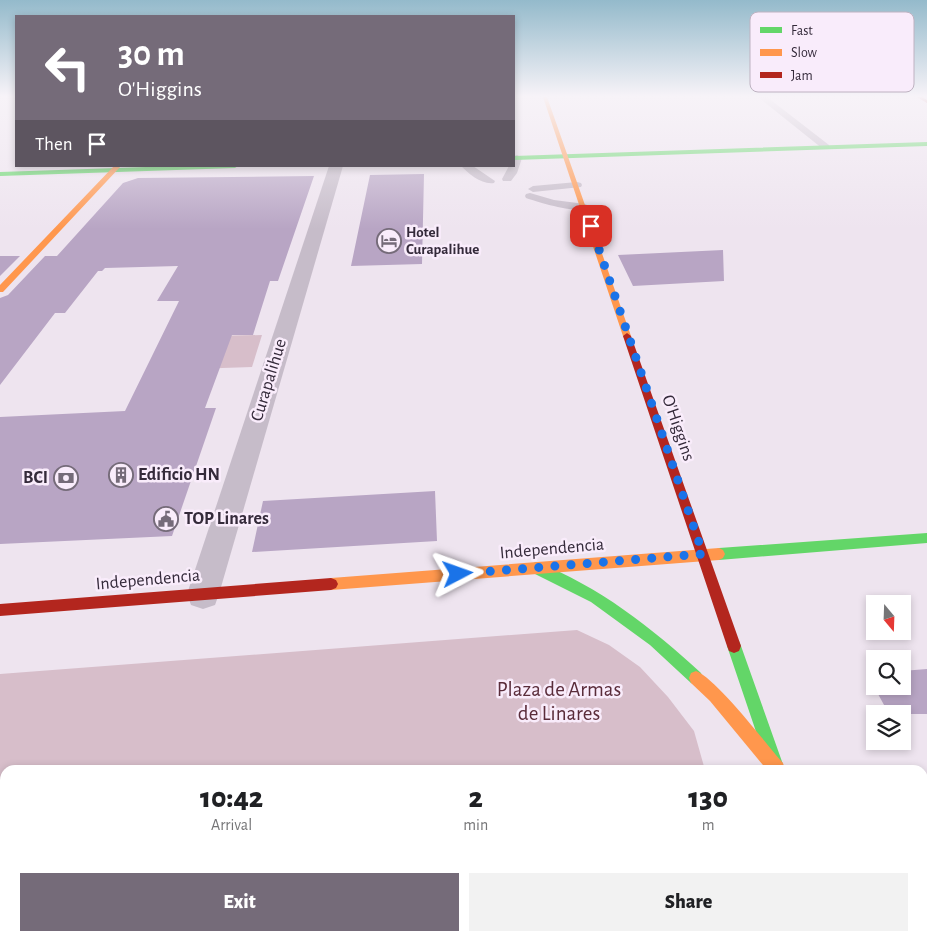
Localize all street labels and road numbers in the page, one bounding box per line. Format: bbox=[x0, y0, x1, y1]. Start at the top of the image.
street label: Curapalihue bbox=[248, 337, 290, 423]
street label: O'Higgins bbox=[658, 393, 698, 463]
street label: Independencia bbox=[499, 535, 605, 563]
street label: Independencia bbox=[95, 566, 201, 594]

